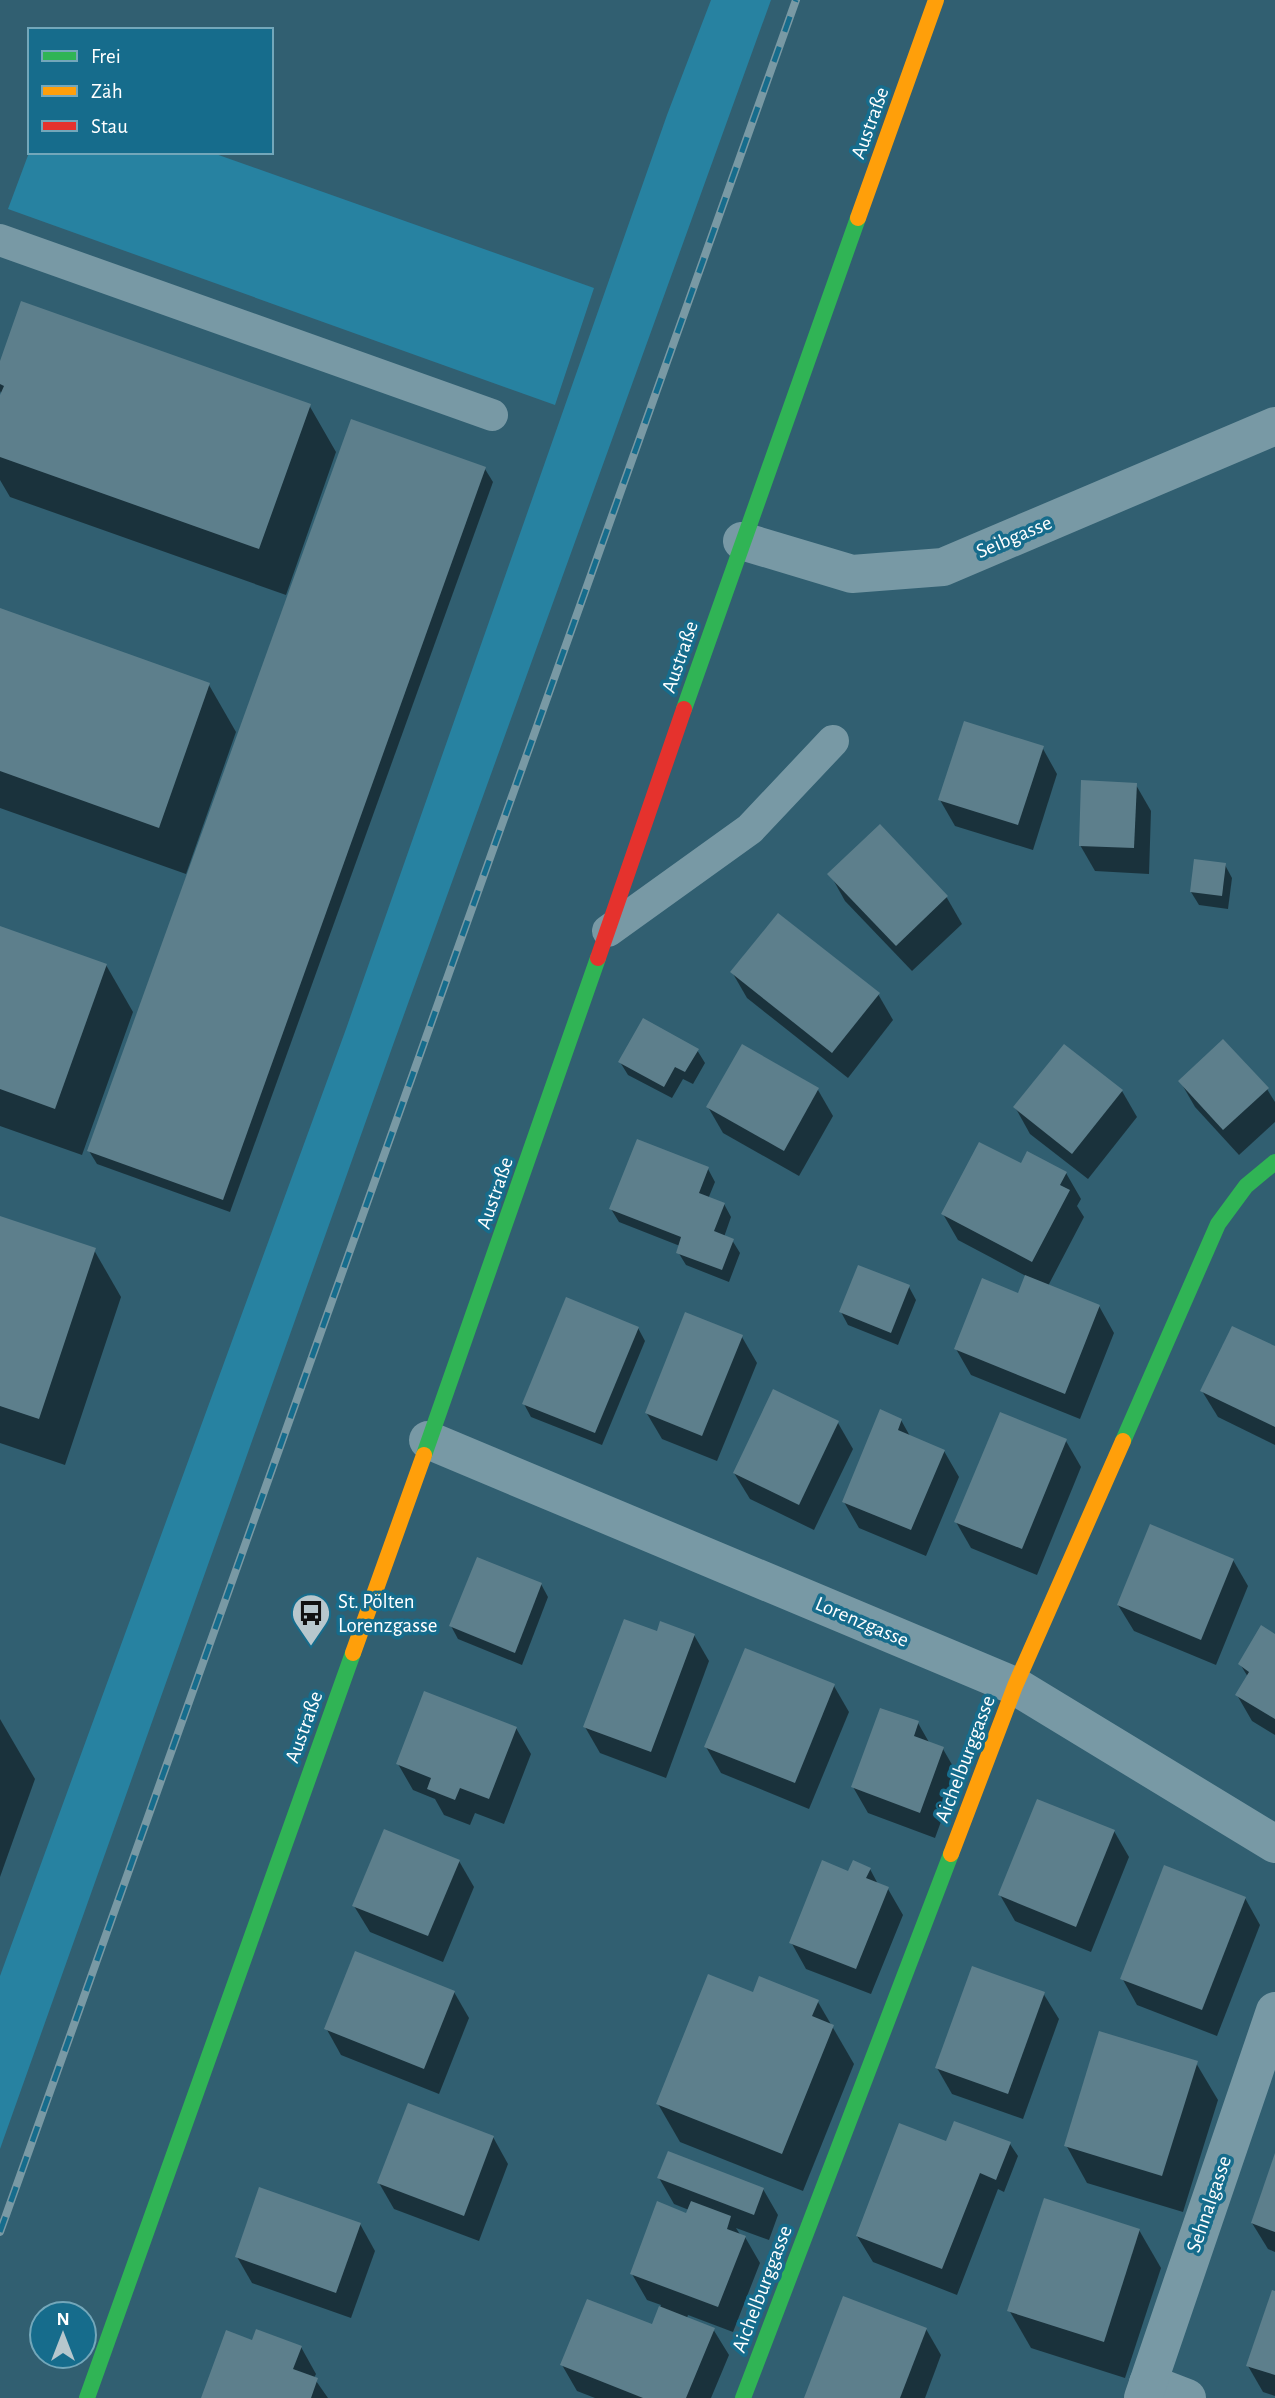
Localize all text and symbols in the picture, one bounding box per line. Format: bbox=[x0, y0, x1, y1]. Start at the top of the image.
legend bbox=[28, 28, 273, 154]
text: Frei bbox=[91, 46, 121, 67]
text: Zäh bbox=[91, 81, 123, 102]
street label: Austraße bbox=[847, 84, 893, 162]
text: Stau bbox=[91, 116, 128, 137]
street label: Seibgasse bbox=[973, 512, 1055, 562]
street label: Austraße bbox=[658, 618, 702, 696]
street label: Austraße bbox=[473, 1154, 517, 1232]
place label: St. Pölten Lorenzgasse bbox=[338, 1591, 437, 1636]
bus stop icon: St. Pölten Lorenzgasse bbox=[290, 1592, 332, 1647]
street label: Lorenzgasse bbox=[812, 1593, 912, 1651]
street label: Austraße bbox=[281, 1688, 327, 1766]
street label: Aichelburggasse bbox=[931, 1693, 999, 1825]
street label: Sehnalgasse bbox=[1183, 2153, 1235, 2255]
street label: Aichelburggasse bbox=[728, 2223, 796, 2355]
north arrow bbox=[28, 2300, 98, 2370]
text: N bbox=[56, 2310, 70, 2329]

